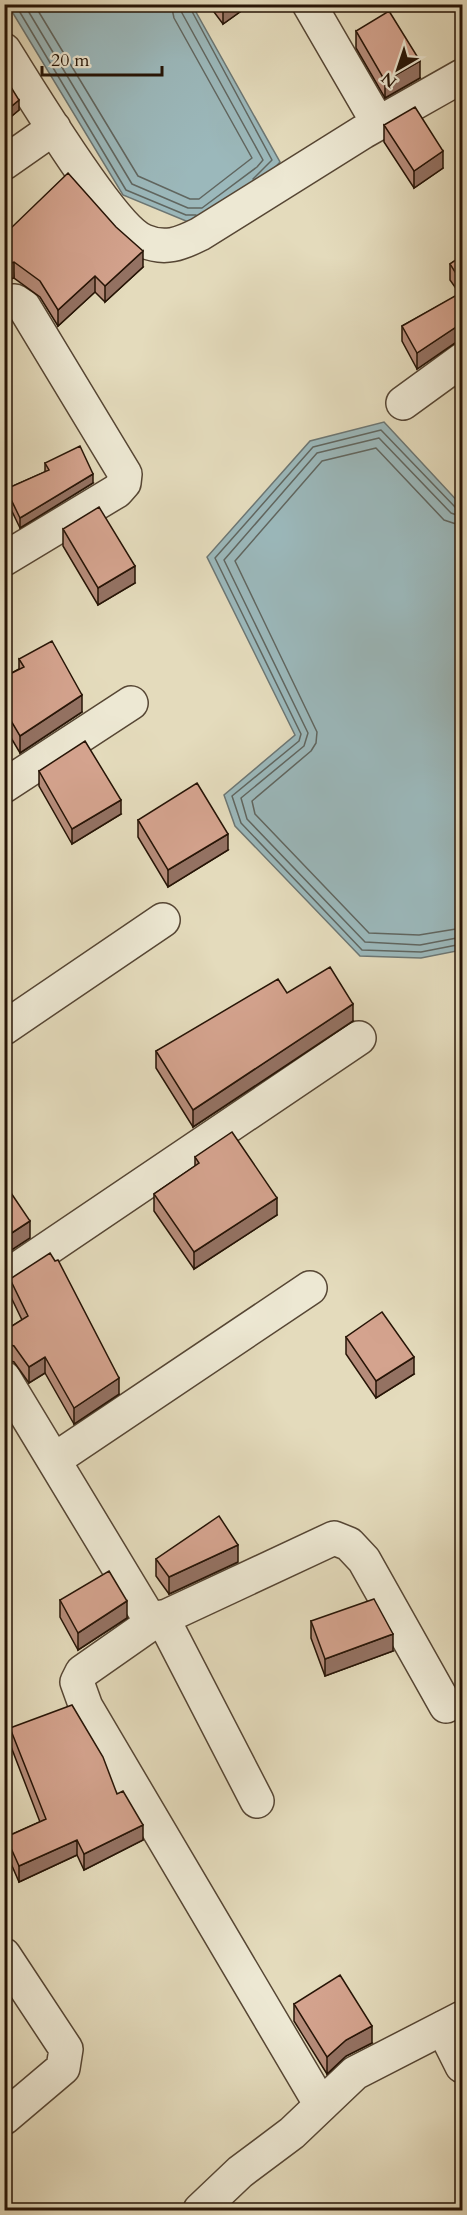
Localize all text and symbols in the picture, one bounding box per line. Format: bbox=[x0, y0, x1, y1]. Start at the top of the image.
scale bar bbox=[42, 39, 162, 77]
north arrow bbox=[368, 39, 428, 99]
text: 20 m bbox=[51, 48, 90, 73]
text: N bbox=[377, 67, 402, 93]

